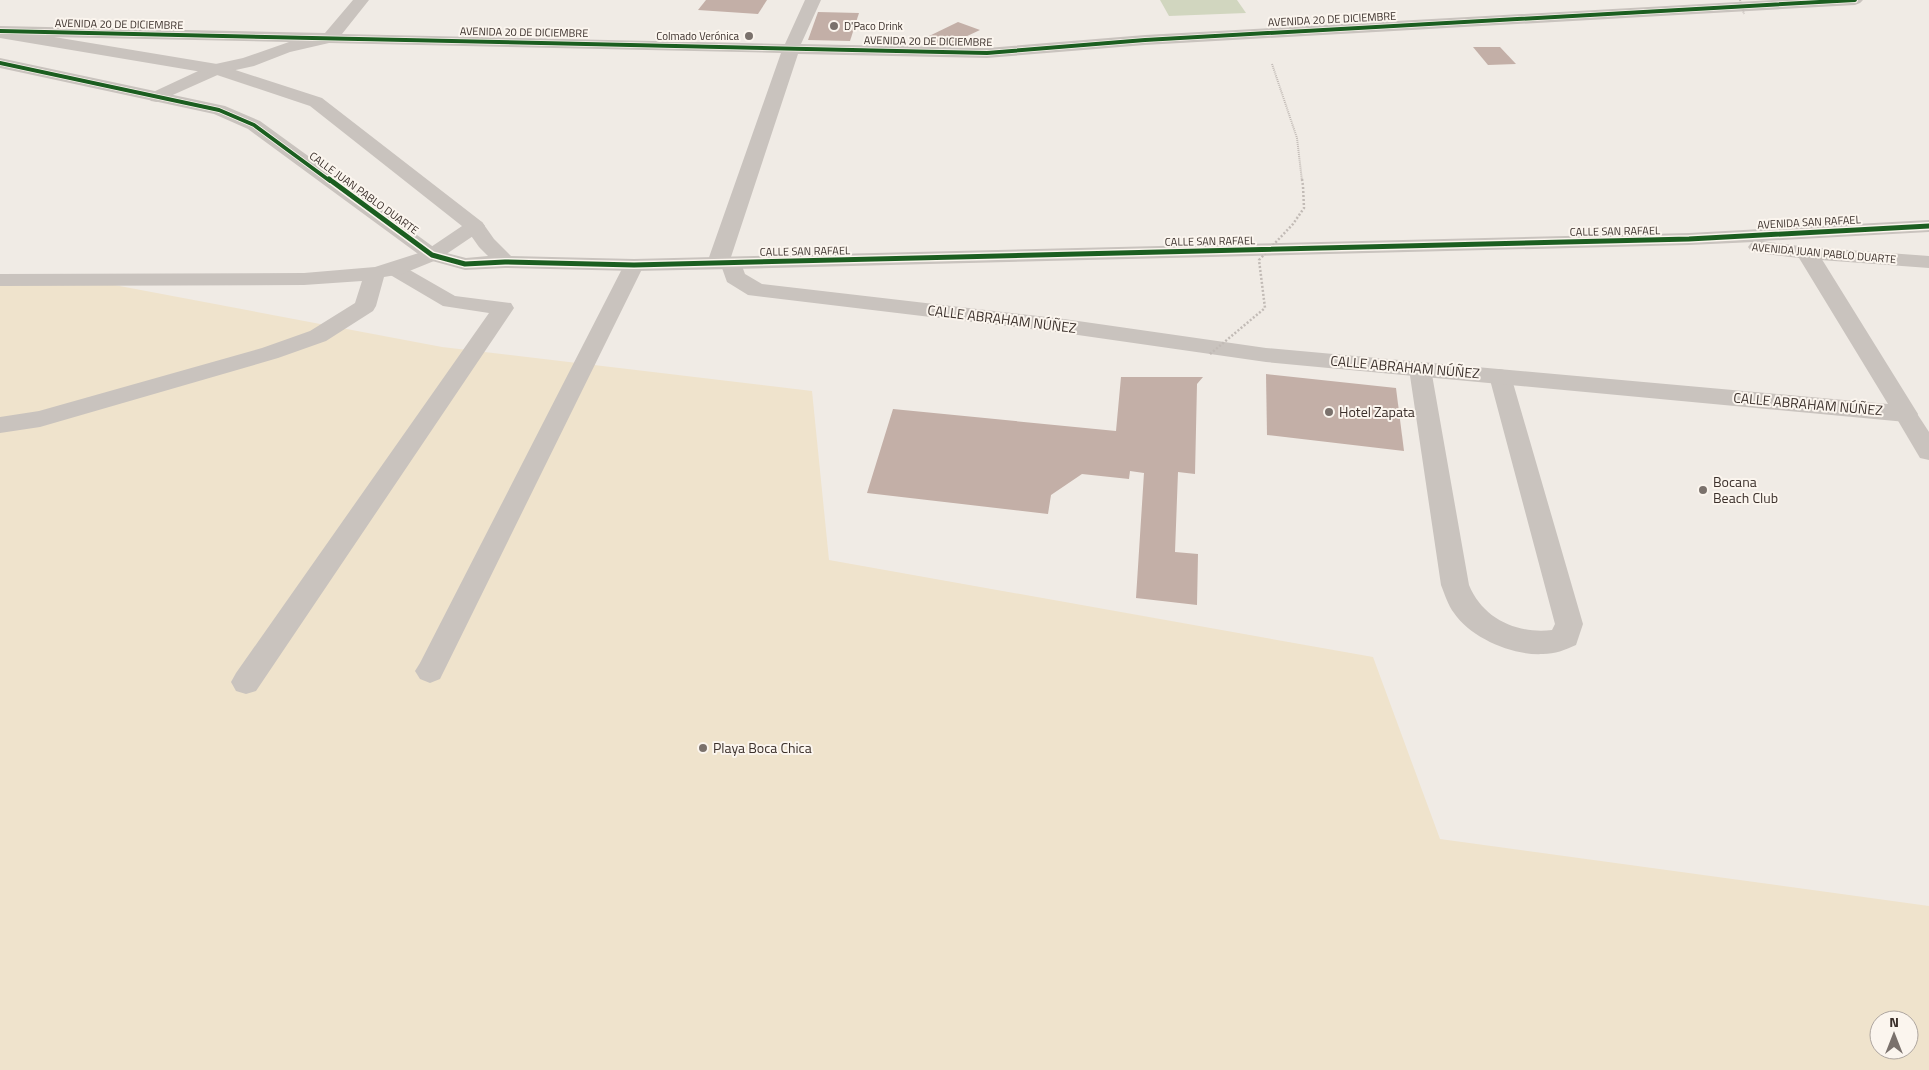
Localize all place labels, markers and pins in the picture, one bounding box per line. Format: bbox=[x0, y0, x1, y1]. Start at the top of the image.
place label: D'Paco Drink bbox=[844, 18, 904, 34]
marker: D'Paco Drink bbox=[828, 20, 840, 32]
place label: Colmado Verónica bbox=[656, 28, 739, 44]
marker: Colmado Verónica bbox=[743, 30, 755, 42]
place label: Hotel Zapata bbox=[1339, 401, 1415, 422]
marker: Hotel Zapata bbox=[1323, 406, 1335, 418]
place label: Bocana Beach Club bbox=[1713, 471, 1778, 508]
marker: Bocana Beach Club bbox=[1697, 484, 1709, 496]
place label: Playa Boca Chica bbox=[713, 737, 812, 758]
marker: Playa Boca Chica bbox=[697, 742, 709, 754]

